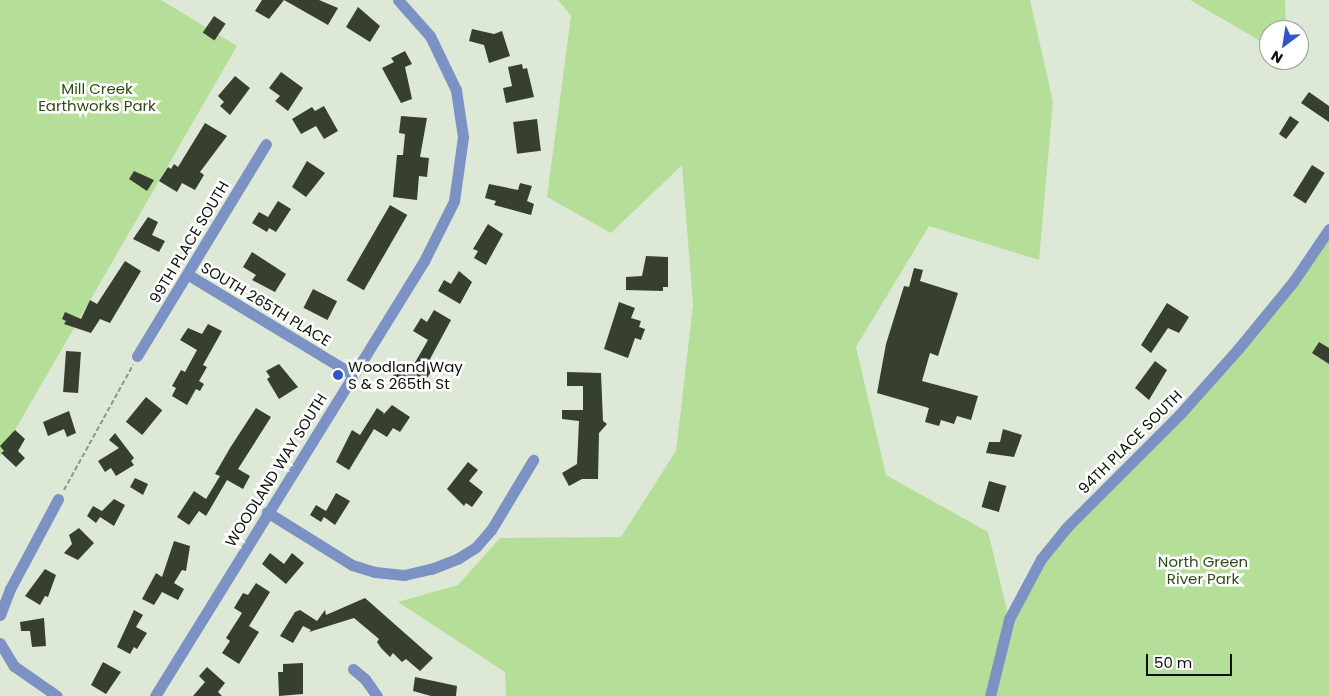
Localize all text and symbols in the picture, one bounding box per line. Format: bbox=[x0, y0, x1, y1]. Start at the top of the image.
north arrow bbox=[1259, 20, 1309, 70]
text: N bbox=[1267, 46, 1286, 68]
park label: Mill Creek Earthworks Park bbox=[38, 79, 156, 114]
street label: 99TH PLACE SOUTH bbox=[145, 178, 233, 306]
street label: SOUTH 265TH PLACE bbox=[198, 258, 334, 350]
place label: Woodland Way S & S 265th St bbox=[348, 357, 463, 392]
marker: Woodland Way S & S 265th St bbox=[332, 369, 344, 381]
street label: 94TH PLACE SOUTH bbox=[1074, 386, 1186, 498]
street label: WOODLAND WAY SOUTH bbox=[221, 390, 331, 550]
park label: North Green River Park bbox=[1158, 552, 1248, 587]
scale bar bbox=[1149, 644, 1235, 676]
text: 50 m bbox=[1154, 652, 1192, 673]

